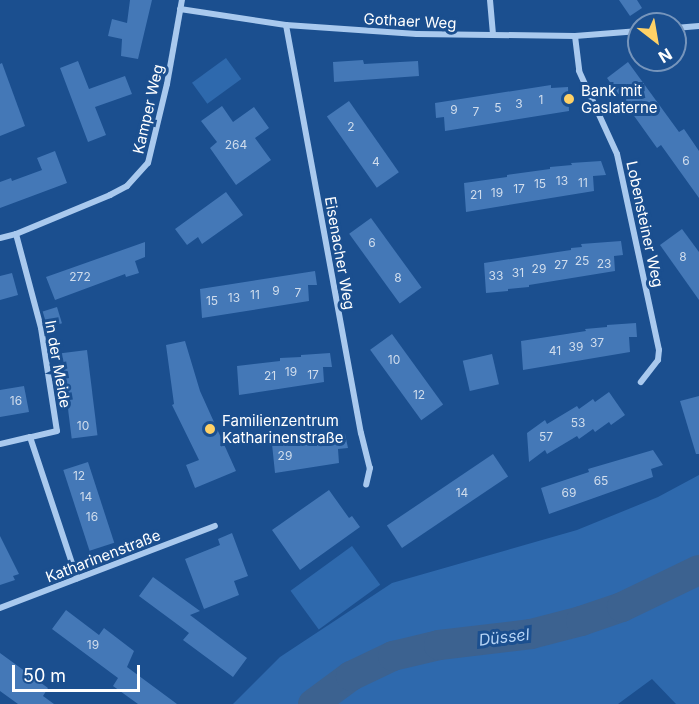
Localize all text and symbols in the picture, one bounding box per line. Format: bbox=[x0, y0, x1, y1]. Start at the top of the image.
street label: Gothaer Weg bbox=[363, 10, 457, 32]
north arrow bbox=[627, 12, 687, 72]
text: N bbox=[655, 44, 676, 67]
street label: Kamper Weg bbox=[129, 62, 167, 156]
place label: Bank mit Gaslaterne bbox=[581, 81, 658, 116]
marker: Bank mit Gaslaterne bbox=[562, 92, 576, 106]
house number: 1 bbox=[539, 93, 543, 107]
house number: 3 bbox=[515, 97, 523, 111]
house number: 5 bbox=[494, 101, 502, 115]
house number: 9 bbox=[450, 103, 458, 117]
house number: 7 bbox=[473, 105, 479, 119]
house number: 2 bbox=[347, 120, 355, 134]
house number: 264 bbox=[225, 138, 247, 152]
house number: 6 bbox=[682, 154, 690, 168]
house number: 4 bbox=[372, 155, 380, 169]
street label: Lobensteiner Weg bbox=[623, 159, 667, 289]
house number: 13 bbox=[556, 174, 568, 188]
house number: 11 bbox=[578, 176, 588, 190]
house number: 15 bbox=[534, 177, 546, 191]
house number: 17 bbox=[513, 182, 525, 196]
house number: 19 bbox=[491, 186, 503, 200]
house number: 21 bbox=[470, 188, 482, 202]
street label: Eisenacher Weg bbox=[321, 195, 359, 311]
house number: 6 bbox=[368, 236, 376, 250]
house number: 8 bbox=[679, 250, 687, 264]
house number: 25 bbox=[575, 254, 589, 268]
house number: 23 bbox=[597, 257, 611, 271]
house number: 27 bbox=[554, 258, 568, 272]
house number: 29 bbox=[532, 262, 546, 276]
house number: 31 bbox=[512, 266, 524, 280]
house number: 33 bbox=[489, 269, 503, 283]
house number: 272 bbox=[69, 270, 91, 284]
house number: 8 bbox=[394, 271, 402, 285]
house number: 9 bbox=[272, 284, 280, 298]
house number: 7 bbox=[295, 286, 301, 300]
house number: 11 bbox=[250, 288, 260, 302]
house number: 13 bbox=[228, 291, 240, 305]
house number: 15 bbox=[206, 294, 218, 308]
street label: In der Meide bbox=[41, 319, 75, 409]
house number: 37 bbox=[590, 336, 604, 350]
house number: 39 bbox=[569, 340, 583, 354]
house number: 41 bbox=[549, 344, 561, 358]
house number: 10 bbox=[388, 353, 400, 367]
house number: 19 bbox=[285, 365, 297, 379]
house number: 17 bbox=[307, 368, 319, 382]
house number: 21 bbox=[264, 369, 276, 383]
house number: 12 bbox=[413, 388, 425, 402]
house number: 16 bbox=[10, 394, 22, 408]
place label: Familienzentrum Katharinenstraße bbox=[222, 411, 344, 446]
house number: 53 bbox=[571, 416, 585, 430]
house number: 10 bbox=[77, 419, 89, 433]
marker: Familienzentrum Katharinenstraße bbox=[203, 422, 217, 436]
house number: 57 bbox=[539, 430, 553, 444]
house number: 29 bbox=[278, 449, 292, 463]
house number: 12 bbox=[73, 469, 85, 483]
house number: 65 bbox=[594, 474, 608, 488]
house number: 14 bbox=[456, 486, 468, 500]
house number: 69 bbox=[562, 486, 576, 500]
house number: 14 bbox=[80, 490, 92, 504]
house number: 16 bbox=[86, 510, 98, 524]
street label: Katharinenstraße bbox=[43, 526, 163, 586]
water label: Düssel bbox=[478, 624, 530, 650]
house number: 19 bbox=[87, 638, 99, 652]
scale bar bbox=[15, 653, 142, 691]
text: 50 m bbox=[23, 665, 66, 686]

